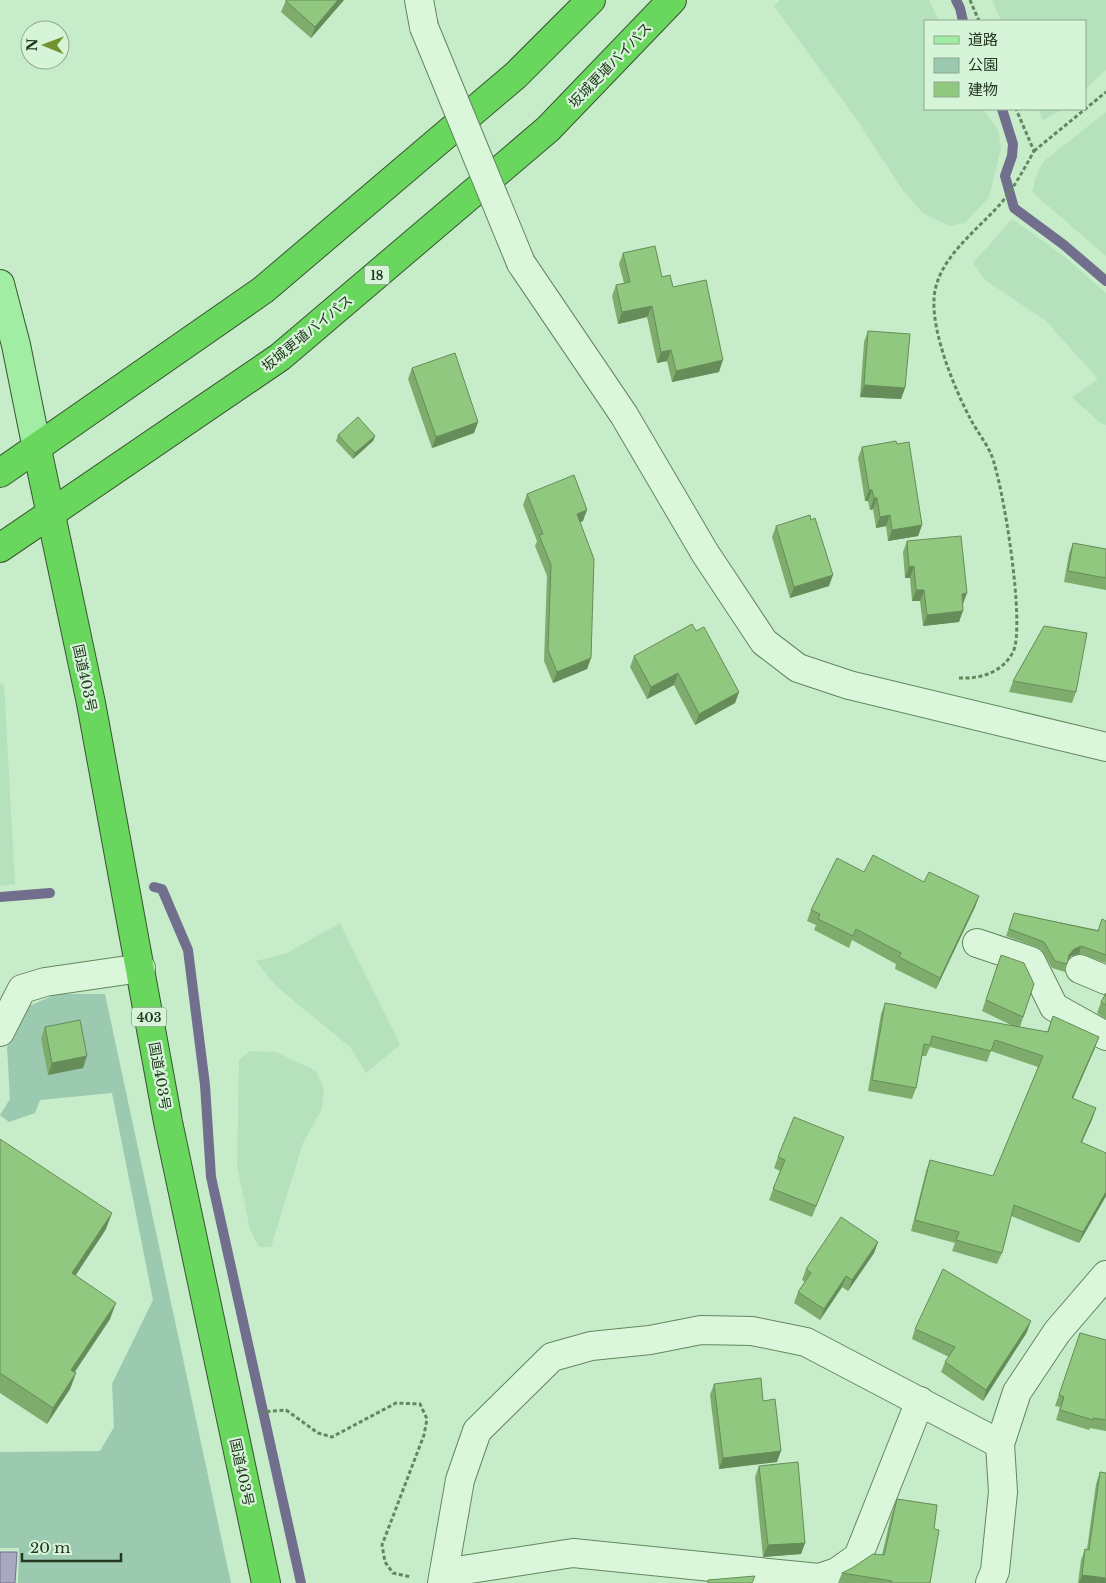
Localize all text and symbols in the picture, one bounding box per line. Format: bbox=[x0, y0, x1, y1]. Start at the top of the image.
street label: 坂城更埴バイパス bbox=[565, 19, 655, 111]
north arrow bbox=[20, 20, 70, 70]
legend bbox=[924, 20, 1086, 110]
text: 道路 bbox=[968, 30, 998, 49]
text: N bbox=[23, 38, 41, 52]
text: 公園 bbox=[968, 55, 998, 74]
text: 建物 bbox=[968, 80, 998, 99]
road number: 18 bbox=[364, 266, 390, 284]
street label: 坂城更埴バイパス bbox=[258, 291, 356, 375]
street label: 国道403号 bbox=[69, 642, 101, 714]
road number: 403 bbox=[132, 1008, 166, 1026]
street label: 国道403号 bbox=[145, 1041, 175, 1111]
street label: 国道403号 bbox=[226, 1436, 258, 1508]
scale bar bbox=[22, 1530, 121, 1562]
text: 20 m bbox=[30, 1538, 70, 1557]

